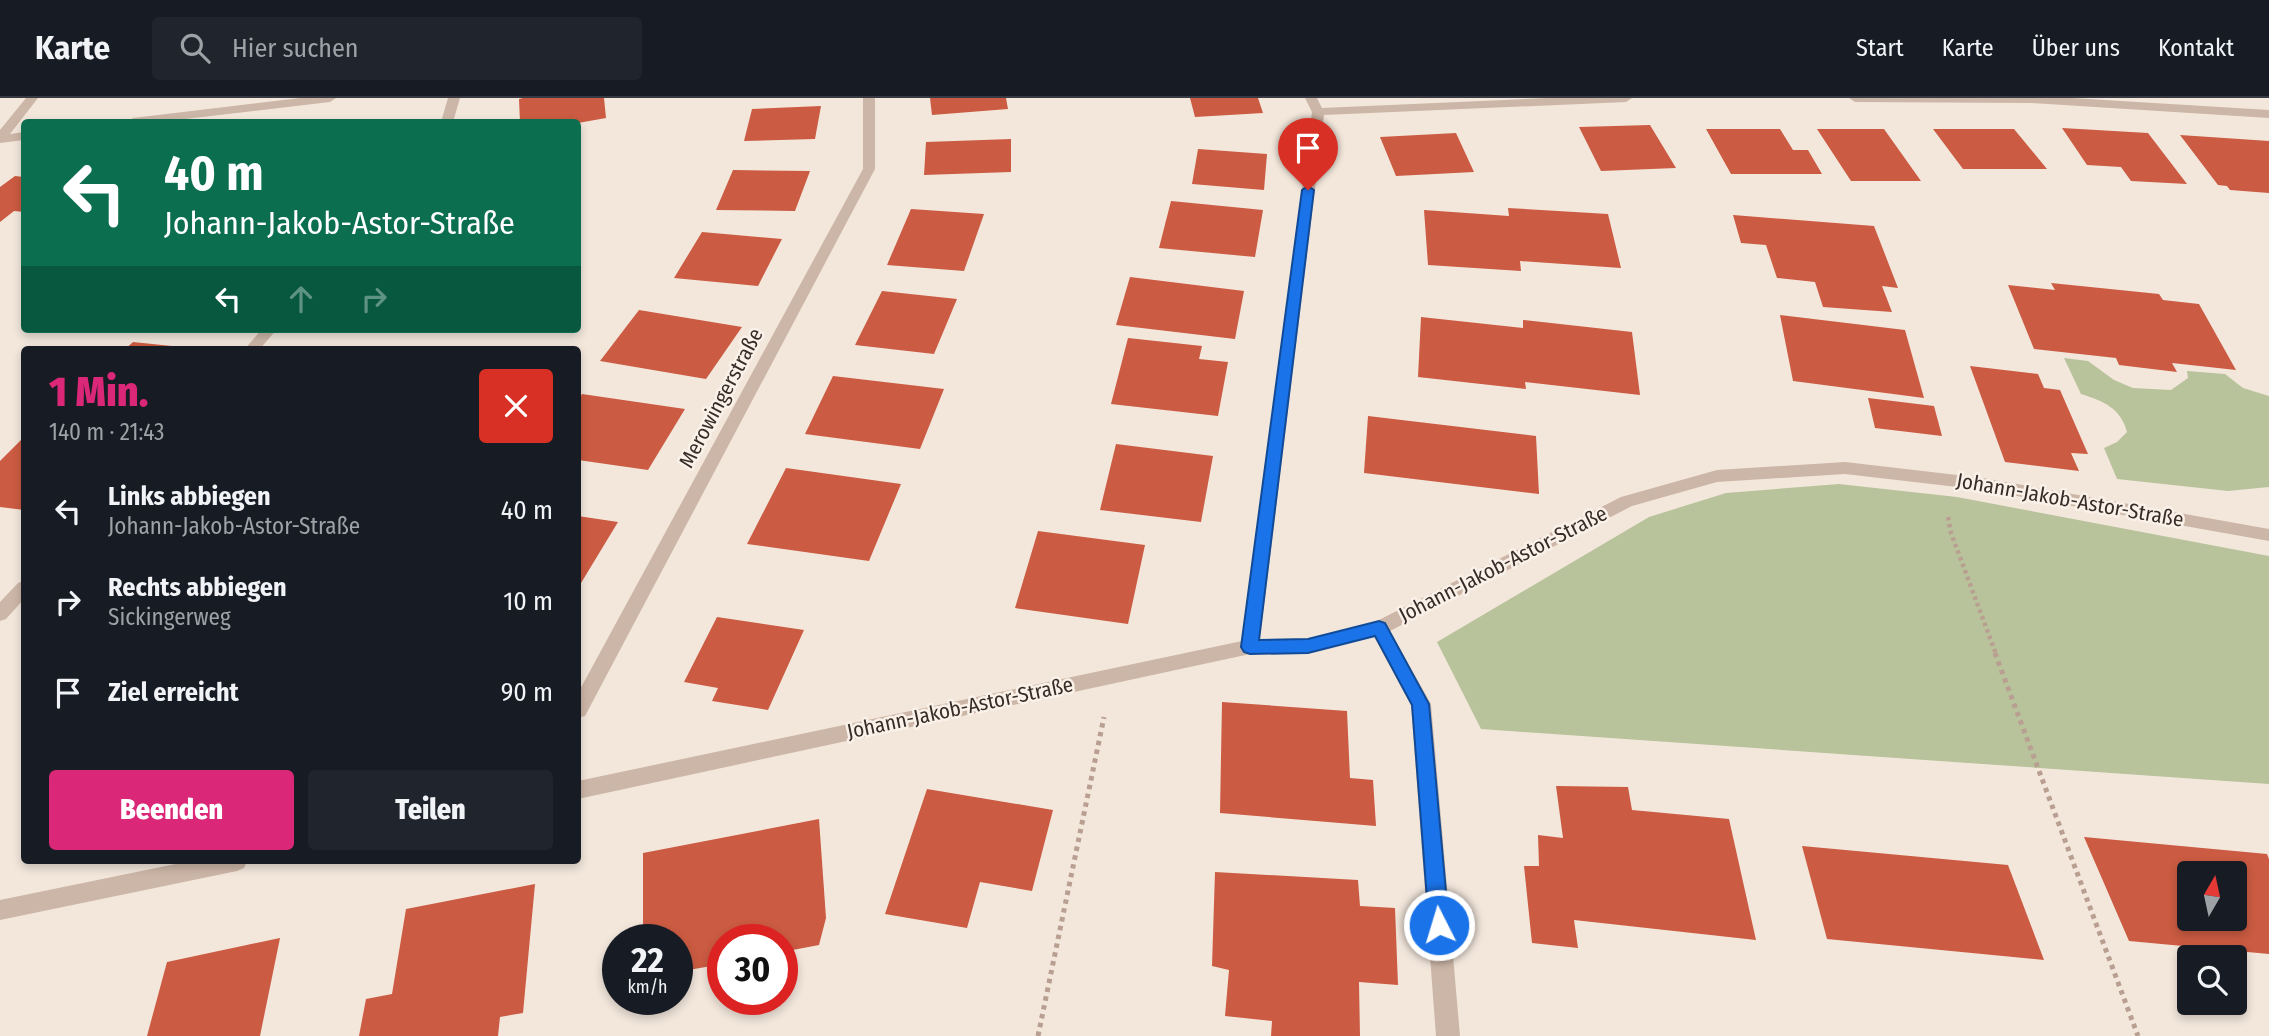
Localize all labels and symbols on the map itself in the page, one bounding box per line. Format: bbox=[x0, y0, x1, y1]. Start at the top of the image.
pin bbox=[1278, 118, 1338, 190]
street label: Merowingerstraße bbox=[673, 324, 769, 472]
street label: Johann-Jakob-Astor-Straße bbox=[1954, 467, 2186, 533]
street label: Johann-Jakob-Astor-Straße bbox=[1395, 500, 1611, 628]
street label: Johann-Jakob-Astor-Straße bbox=[845, 671, 1075, 745]
north arrow bbox=[2177, 861, 2247, 931]
position arrow bbox=[1402, 888, 1476, 962]
speed limit sign: 30 bbox=[707, 924, 798, 1015]

